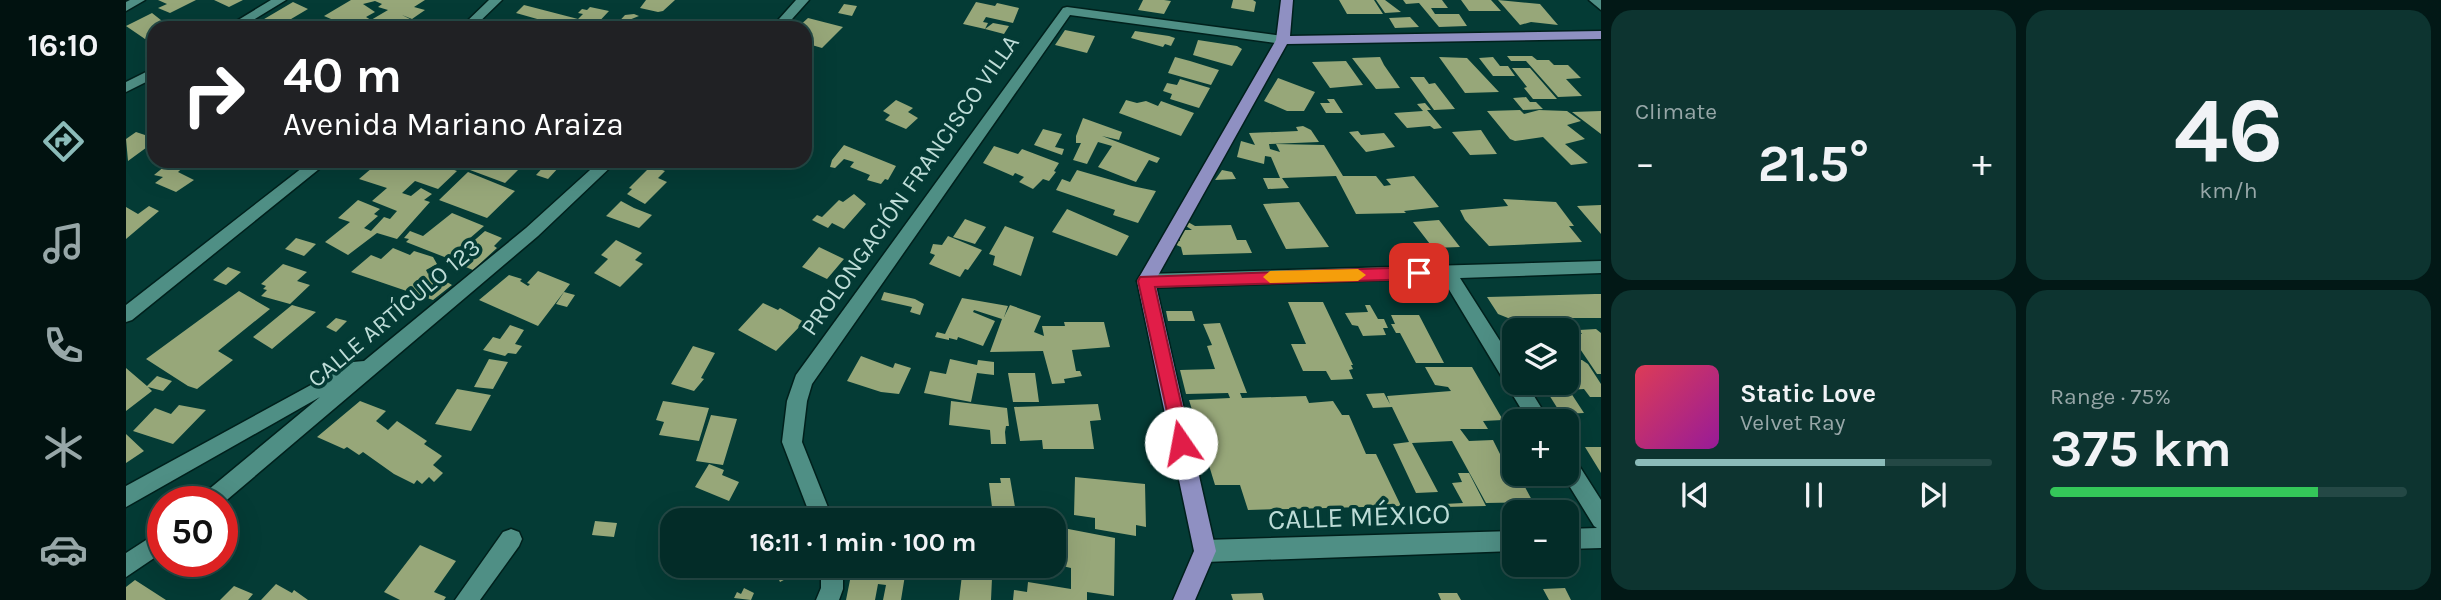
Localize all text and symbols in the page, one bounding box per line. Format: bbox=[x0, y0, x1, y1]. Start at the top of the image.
text: 16:10 bbox=[27, 27, 99, 64]
street label: PROLONGACIÓN FRANCISCO VILLA bbox=[795, 29, 1025, 341]
text: 40 m bbox=[283, 47, 402, 104]
icon: right bbox=[168, 49, 259, 140]
text: 46 bbox=[2174, 78, 2283, 184]
text: Climate bbox=[1635, 98, 1717, 125]
text: Avenida Mariano Araiza bbox=[283, 106, 624, 143]
icon: directions bbox=[39, 117, 88, 166]
text: 21.5° bbox=[1758, 133, 1869, 194]
text: − bbox=[1635, 141, 1655, 186]
text: + bbox=[1972, 141, 1992, 186]
text: km/h bbox=[2199, 177, 2258, 204]
icon: music bbox=[39, 219, 88, 268]
street label: CALLE ARTÍCULO 123 bbox=[302, 232, 486, 393]
pin bbox=[1389, 243, 1449, 303]
icon: arrive bbox=[1400, 254, 1438, 292]
map controls bbox=[1502, 318, 1579, 577]
button: layers bbox=[1502, 318, 1579, 395]
icon: phone bbox=[39, 321, 88, 370]
text: Static Love bbox=[1740, 378, 1876, 409]
text: Range · 75% bbox=[2050, 383, 2171, 410]
position arrow bbox=[1144, 406, 1218, 480]
button: + bbox=[1502, 409, 1579, 486]
text: Velvet Ray bbox=[1740, 409, 1845, 436]
text: 375 km bbox=[2050, 418, 2232, 479]
icon: climate bbox=[39, 423, 88, 472]
icon: previous bbox=[1676, 476, 1714, 514]
icon: pause bbox=[1795, 476, 1833, 514]
icon: next bbox=[1914, 476, 1952, 514]
speed limit sign: 50 bbox=[147, 486, 238, 577]
street label: CALLE MÉXICO bbox=[1267, 496, 1451, 536]
button: − bbox=[1502, 500, 1579, 577]
icon: car bbox=[39, 525, 88, 574]
text: 16:11 · 1 min · 100 m bbox=[750, 527, 976, 558]

